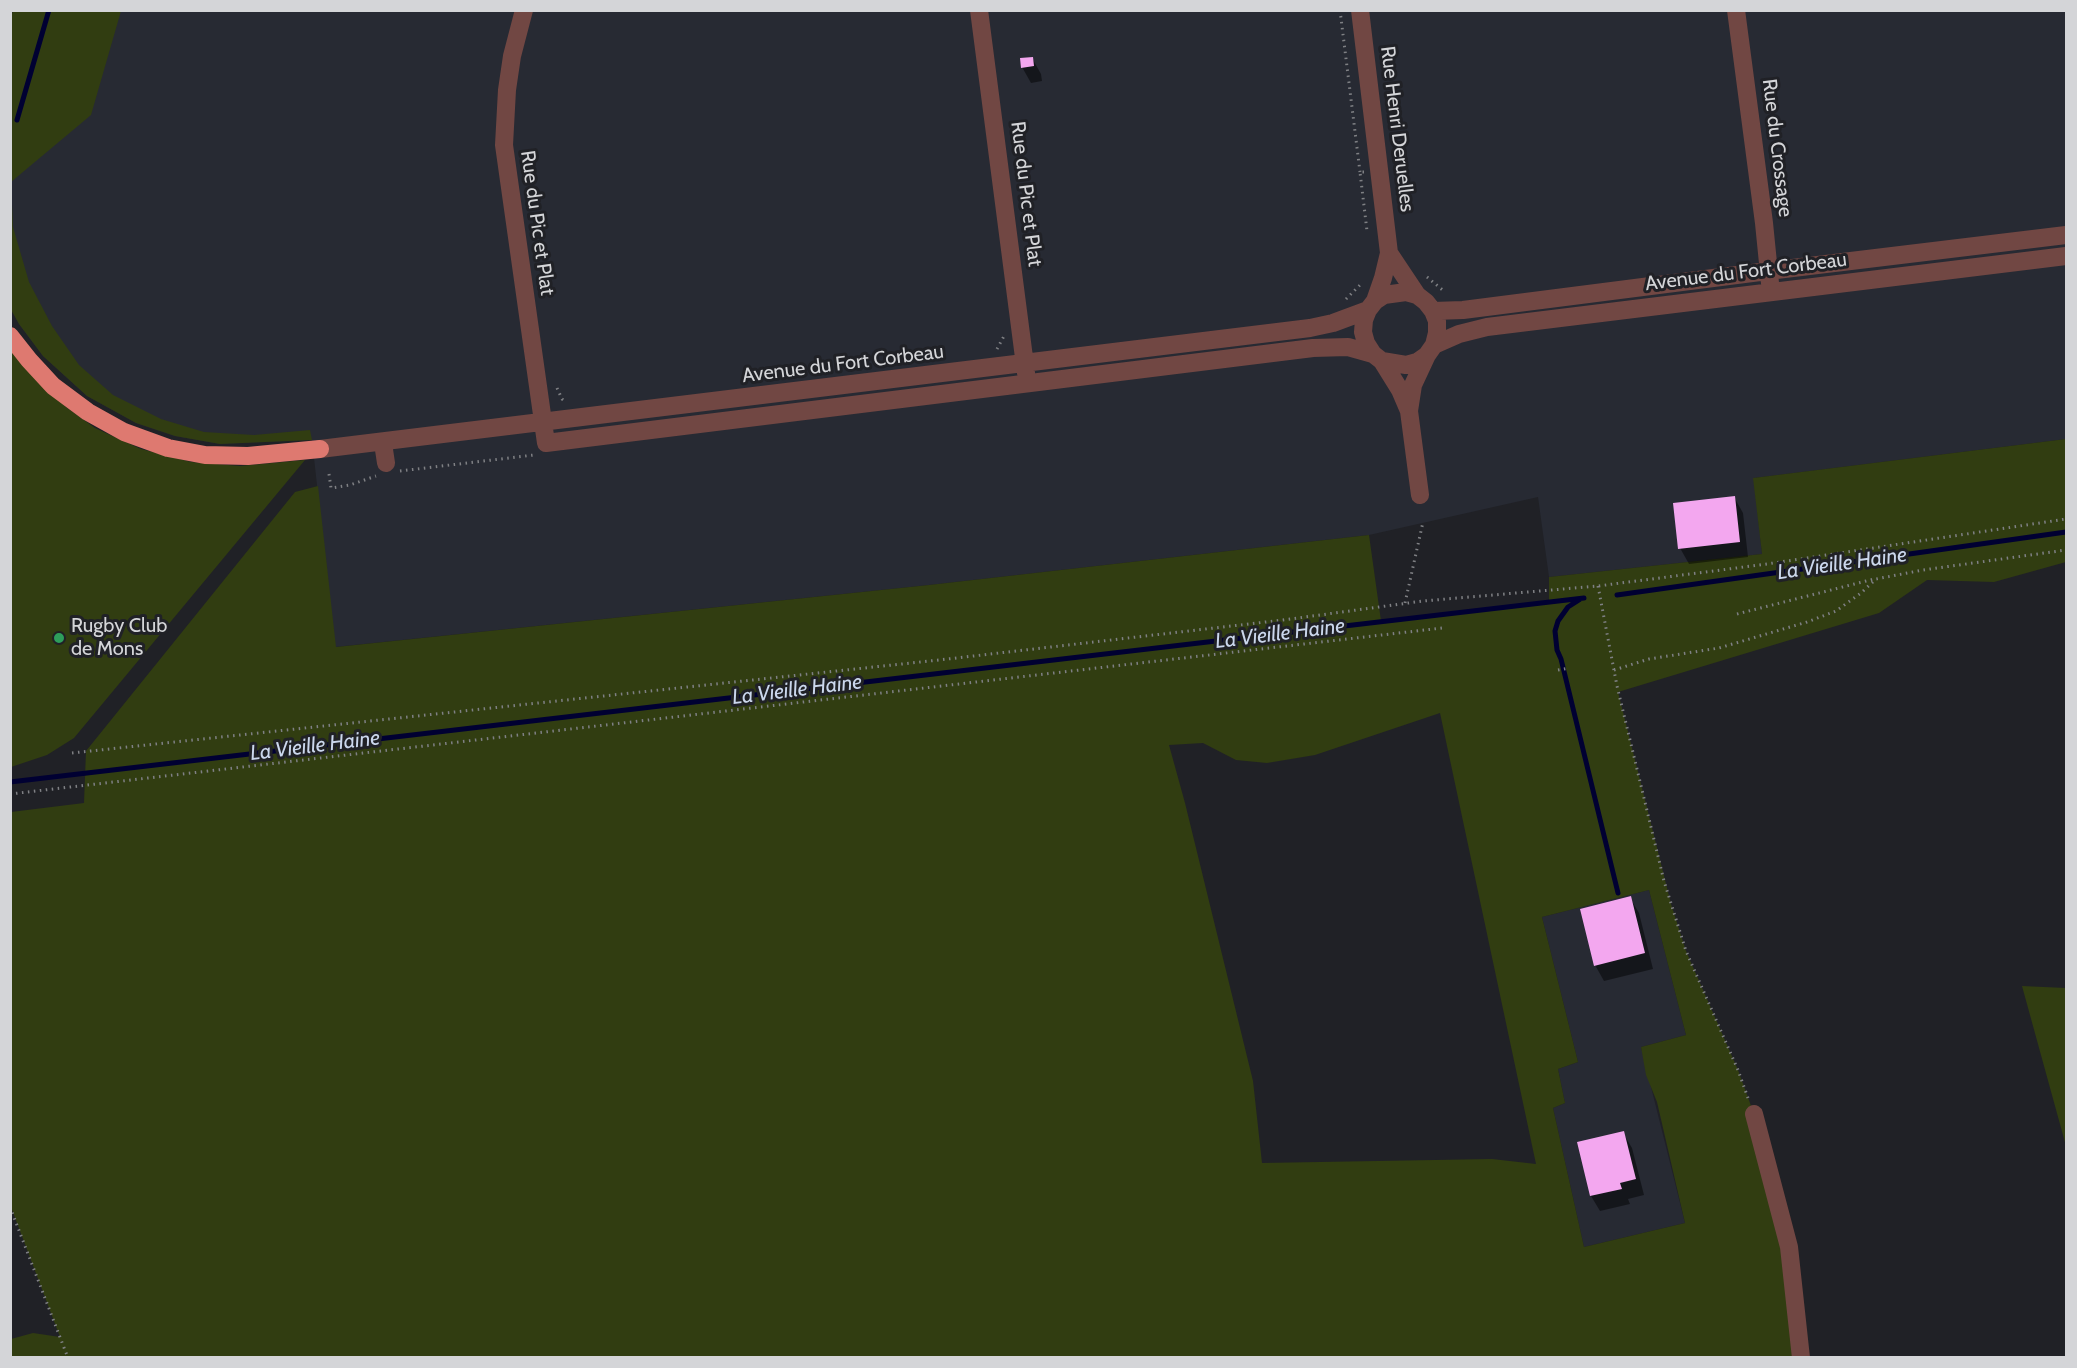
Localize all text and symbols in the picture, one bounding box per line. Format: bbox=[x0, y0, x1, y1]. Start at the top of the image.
street label: Rue Henri Deruelles bbox=[1375, 45, 1419, 213]
street label: Rue du Crossage bbox=[1757, 78, 1797, 218]
street label: Rue du Pic et Plat bbox=[1005, 120, 1047, 268]
street label: Rue du Pic et Plat bbox=[515, 149, 559, 297]
street label: Avenue du Fort Corbeau bbox=[1644, 248, 1848, 296]
street label: Avenue du Fort Corbeau bbox=[741, 340, 945, 388]
water label: La Vieille Haine bbox=[1776, 542, 1908, 586]
place label: Rugby Club de Mons bbox=[71, 614, 167, 661]
water label: La Vieille Haine bbox=[1214, 614, 1346, 654]
marker: Rugby Club de Mons bbox=[52, 631, 66, 645]
water label: La Vieille Haine bbox=[731, 670, 863, 710]
water label: La Vieille Haine bbox=[249, 726, 381, 766]

